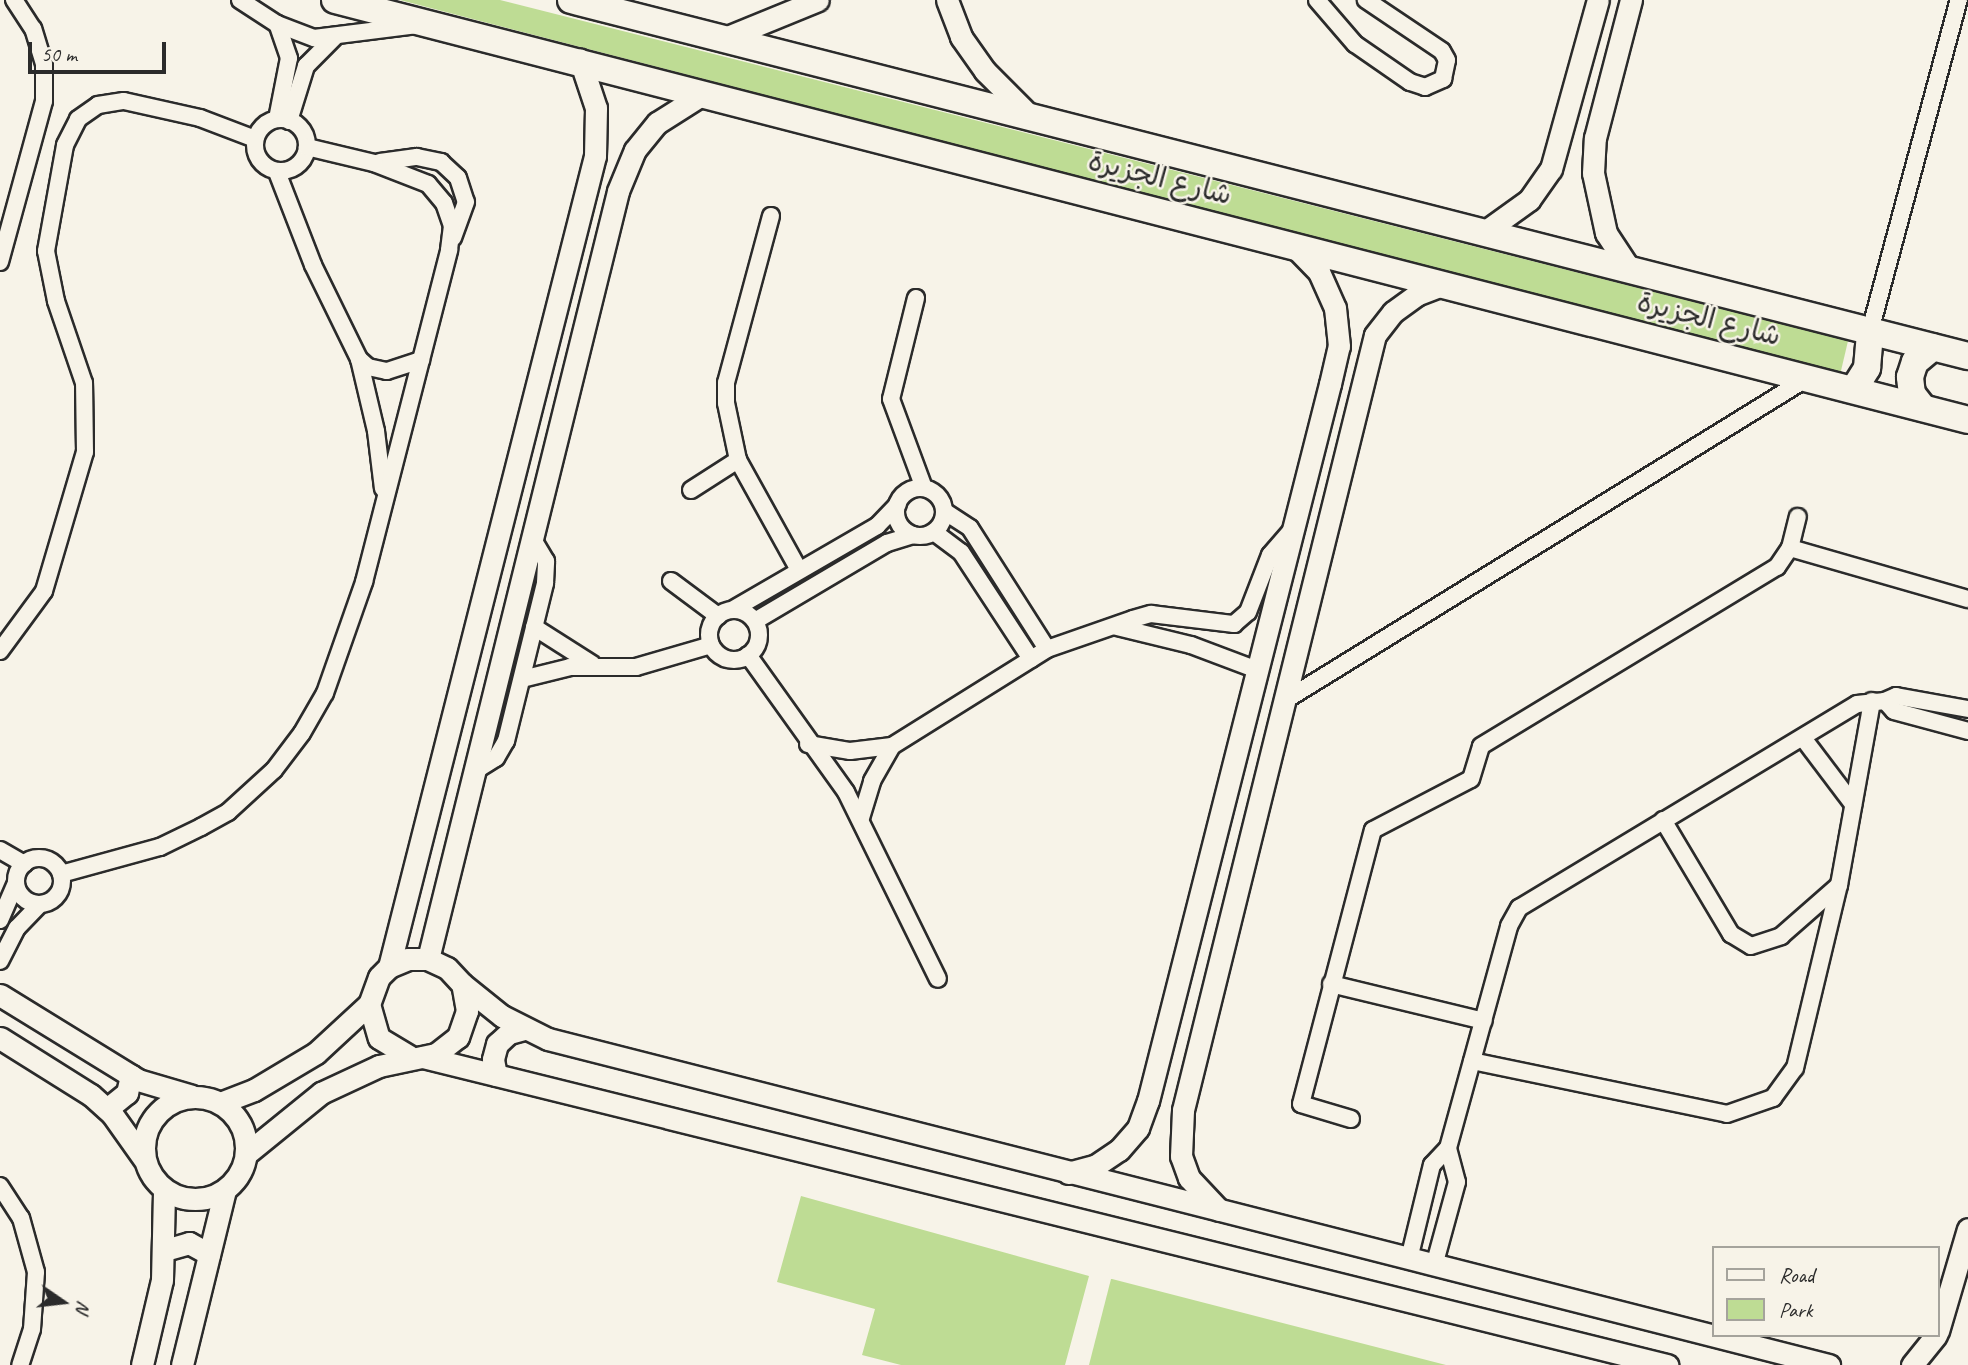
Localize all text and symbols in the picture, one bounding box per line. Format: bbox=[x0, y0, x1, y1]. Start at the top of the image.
scale bar bbox=[32, 28, 170, 72]
text: 50 m bbox=[41, 41, 77, 67]
street label: شارع الجزيرة bbox=[1085, 144, 1235, 212]
street label: شارع الجزيرة bbox=[1634, 285, 1784, 353]
legend bbox=[1713, 1246, 1940, 1337]
text: Road bbox=[1779, 1262, 1814, 1288]
north arrow bbox=[28, 1267, 98, 1337]
text: Park bbox=[1779, 1297, 1812, 1323]
text: N bbox=[70, 1298, 96, 1316]

